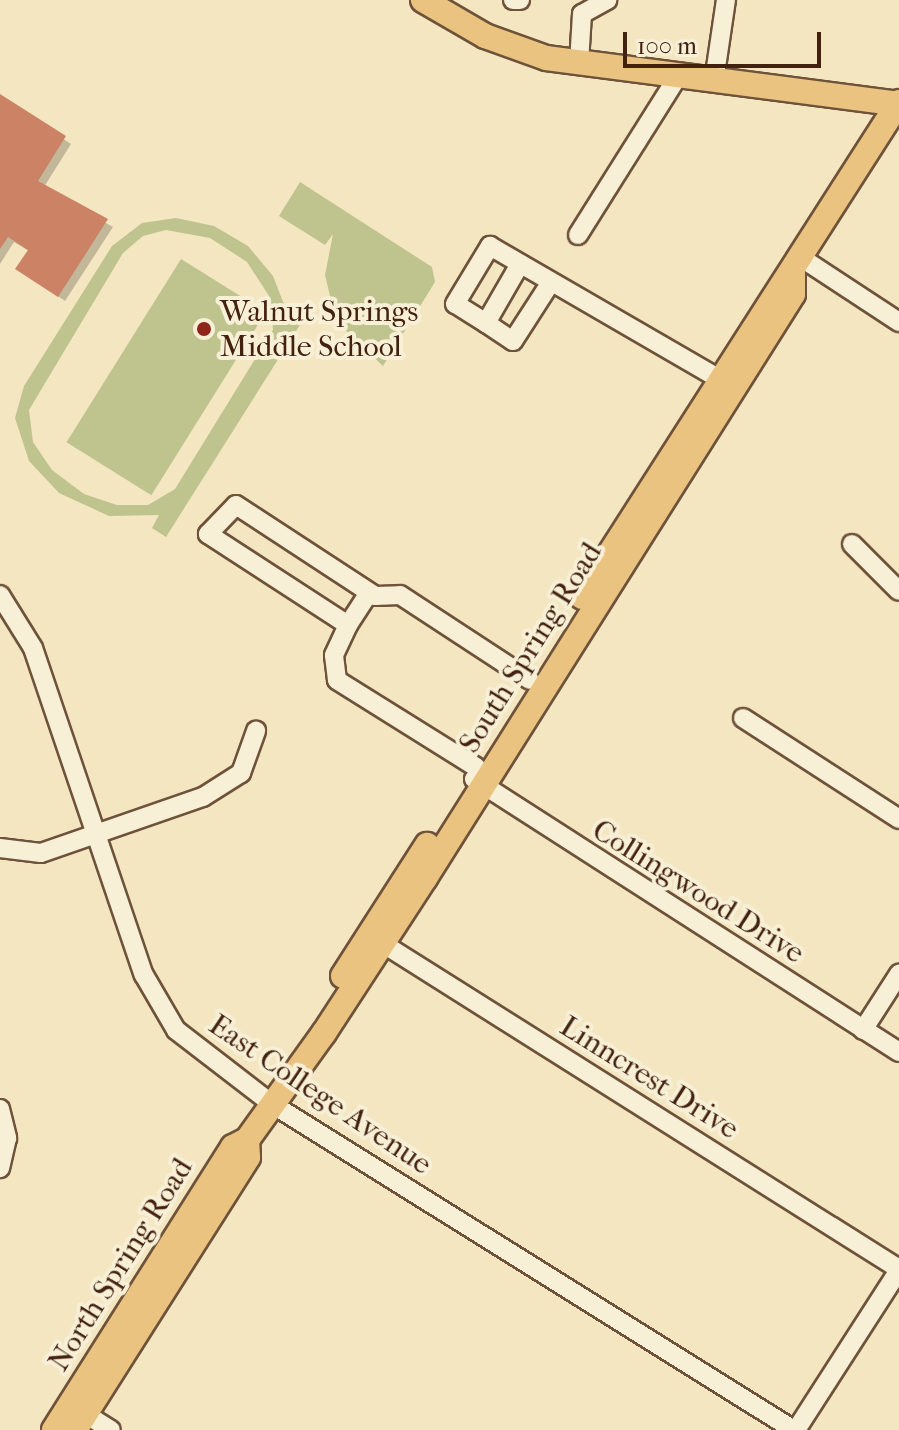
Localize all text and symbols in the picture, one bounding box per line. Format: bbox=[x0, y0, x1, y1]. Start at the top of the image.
scale bar bbox=[627, 16, 825, 66]
text: 100 m bbox=[637, 32, 697, 60]
place label: Walnut Springs Middle School bbox=[220, 294, 418, 364]
marker: Walnut Springs Middle School bbox=[195, 320, 213, 338]
street label: South Spring Road bbox=[452, 536, 610, 760]
street label: Collingwood Drive bbox=[585, 812, 811, 972]
street label: East College Avenue bbox=[202, 1007, 438, 1183]
street label: Linncrest Drive bbox=[553, 1009, 745, 1147]
street label: North Spring Road bbox=[41, 1152, 201, 1378]

